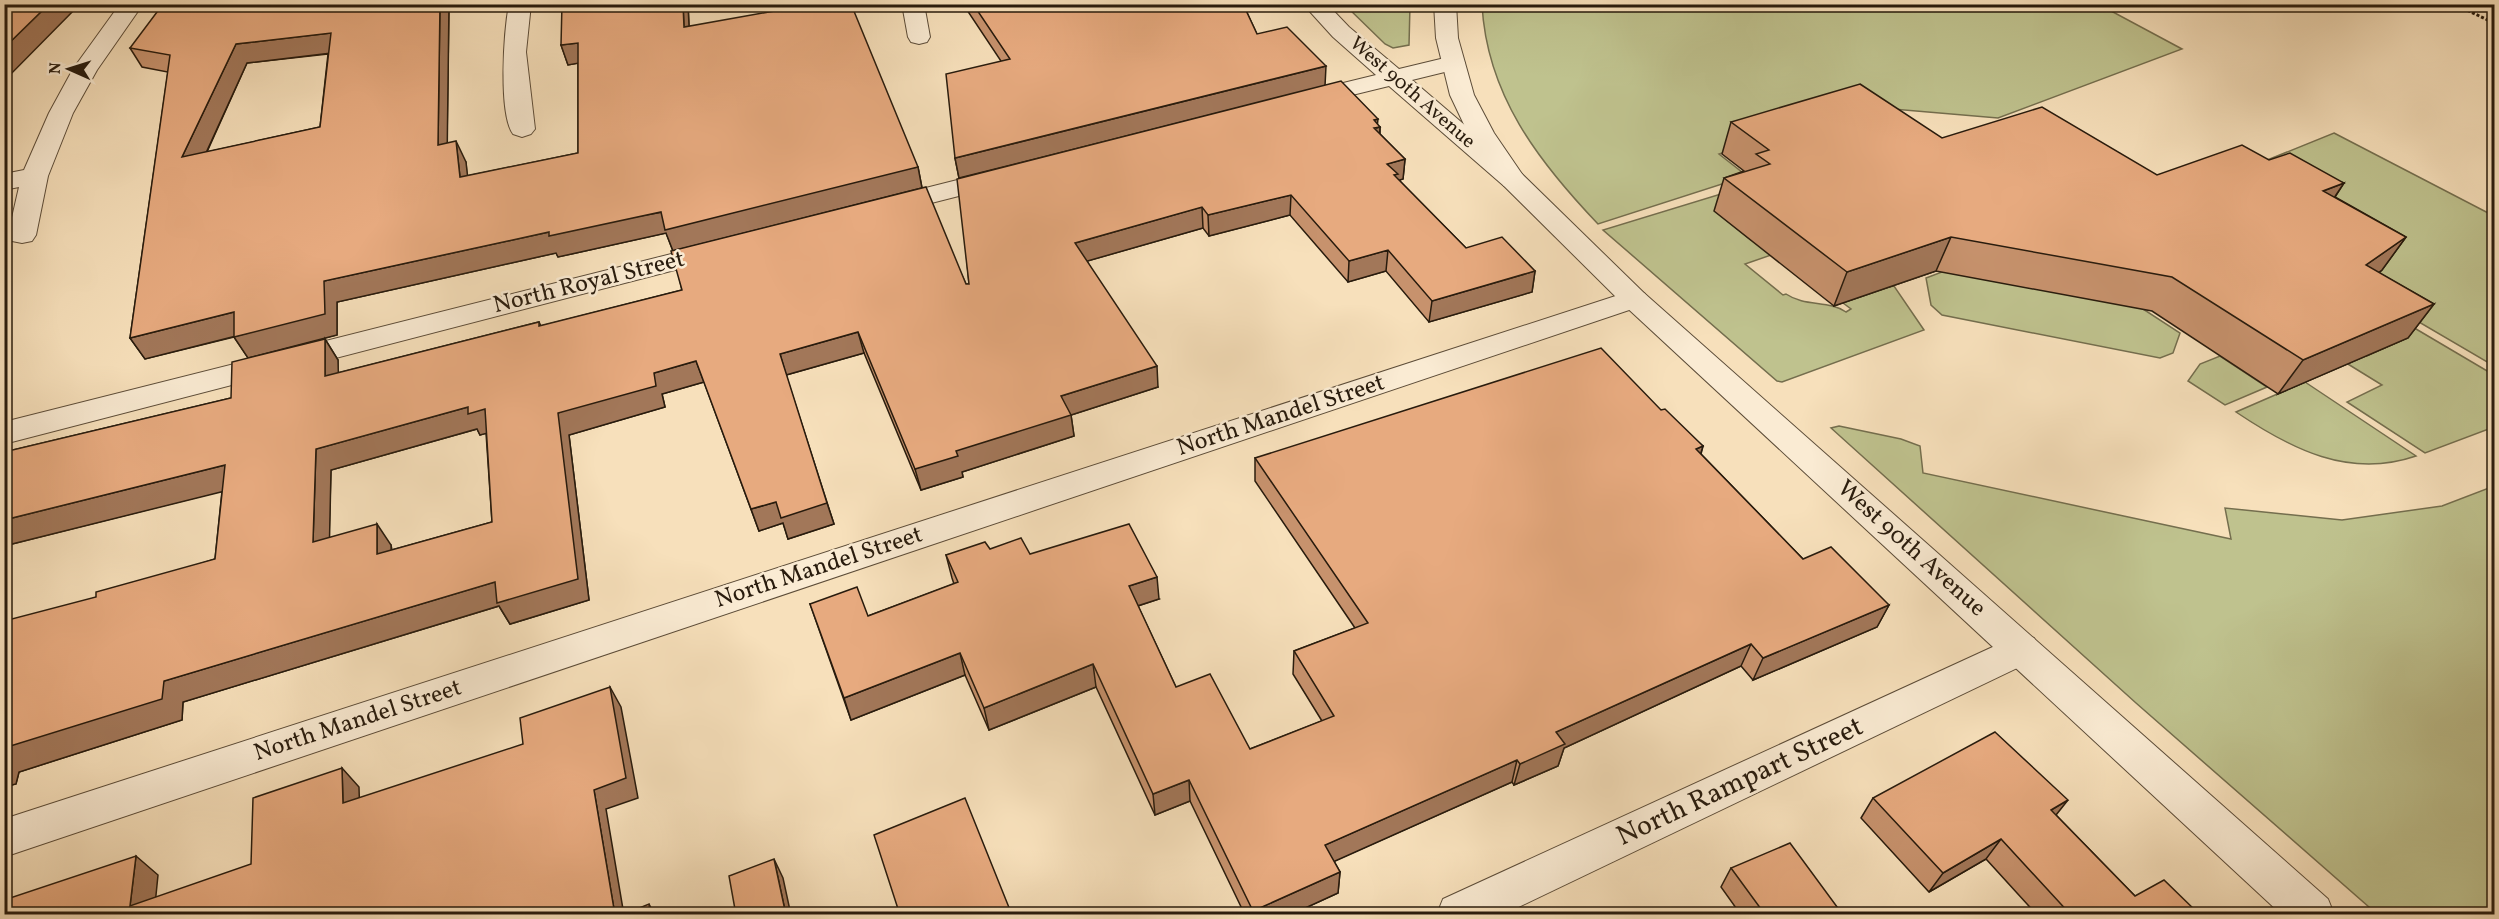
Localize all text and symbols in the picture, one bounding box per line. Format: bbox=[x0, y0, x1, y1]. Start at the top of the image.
street label: West 90th Avenue bbox=[1343, 30, 1481, 156]
north arrow bbox=[39, 39, 99, 99]
text: N bbox=[45, 62, 67, 75]
street label: North Royal Street bbox=[490, 243, 688, 323]
street label: North Mandel Street bbox=[1173, 366, 1389, 466]
street label: West 90th Avenue bbox=[1829, 473, 1993, 625]
street label: North Mandel Street bbox=[711, 518, 927, 618]
street label: North Mandel Street bbox=[250, 671, 466, 771]
street label: North Rampart Street bbox=[1610, 708, 1870, 856]

